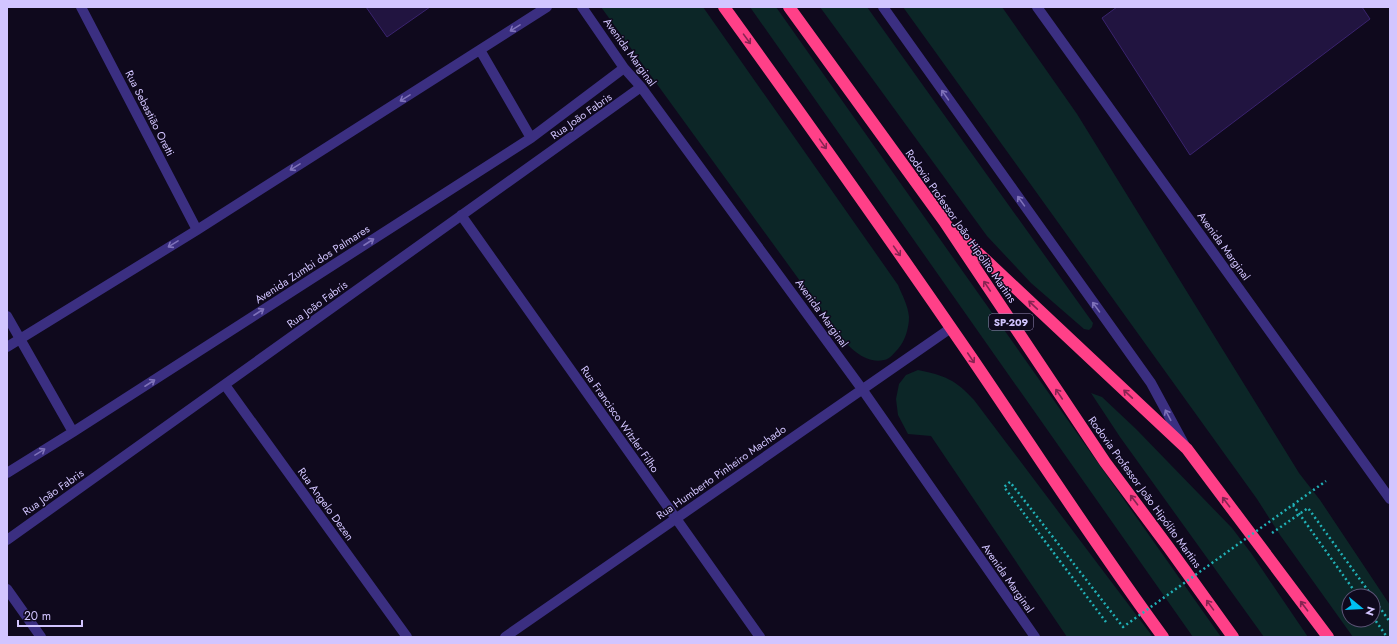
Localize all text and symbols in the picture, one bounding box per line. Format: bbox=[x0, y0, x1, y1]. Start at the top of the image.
street label: Avenida Marginal bbox=[600, 14, 660, 90]
one-way arrow bbox=[509, 24, 520, 32]
one-way arrow bbox=[743, 33, 751, 44]
street label: Rua Sebastião Oretti bbox=[121, 67, 179, 159]
street label: Rua João Fabris bbox=[547, 89, 615, 143]
one-way arrow bbox=[941, 90, 949, 101]
one-way arrow bbox=[399, 94, 411, 102]
one-way arrow bbox=[819, 138, 827, 149]
street label: Rodovia Professor João Hipólito Martins bbox=[902, 146, 1021, 306]
one-way arrow bbox=[289, 164, 301, 172]
one-way arrow bbox=[1016, 196, 1025, 207]
street label: Avenida Marginal bbox=[1194, 208, 1254, 284]
street label: Avenida Zumbi dos Palmares bbox=[251, 220, 373, 307]
one-way arrow bbox=[363, 238, 374, 246]
one-way arrow bbox=[168, 240, 179, 248]
one-way arrow bbox=[893, 245, 901, 256]
street label: Avenida Marginal bbox=[792, 275, 852, 351]
street label: Rua João Fabris bbox=[283, 276, 351, 332]
one-way arrow bbox=[983, 281, 991, 292]
one-way arrow bbox=[1028, 300, 1038, 310]
one-way arrow bbox=[1092, 302, 1100, 313]
one-way arrow bbox=[253, 308, 265, 316]
road number: SP-209 bbox=[989, 314, 1033, 330]
one-way arrow bbox=[967, 352, 975, 363]
street label: Rua Francisco Witzler Filho bbox=[577, 362, 663, 476]
one-way arrow bbox=[144, 378, 156, 386]
one-way arrow bbox=[1055, 388, 1064, 399]
one-way arrow bbox=[1123, 389, 1133, 398]
one-way arrow bbox=[1164, 409, 1172, 421]
street label: Rodovia Professor João Hipólito Martins bbox=[1084, 413, 1206, 572]
street label: Rua Humberto Pinheiro Machado bbox=[653, 421, 789, 523]
one-way arrow bbox=[34, 448, 46, 456]
street label: Rua Angelo Dezen bbox=[294, 464, 358, 544]
street label: Rua João Fabris bbox=[19, 465, 87, 519]
one-way arrow bbox=[1130, 495, 1138, 506]
one-way arrow bbox=[1222, 496, 1230, 507]
street label: Avenida Marginal bbox=[978, 540, 1038, 616]
north arrow bbox=[1341, 588, 1381, 628]
one-way arrow bbox=[1206, 600, 1215, 611]
one-way arrow bbox=[1300, 600, 1308, 611]
scale bar bbox=[18, 602, 82, 628]
text: N bbox=[1362, 604, 1379, 618]
text: 20 m bbox=[24, 607, 51, 625]

